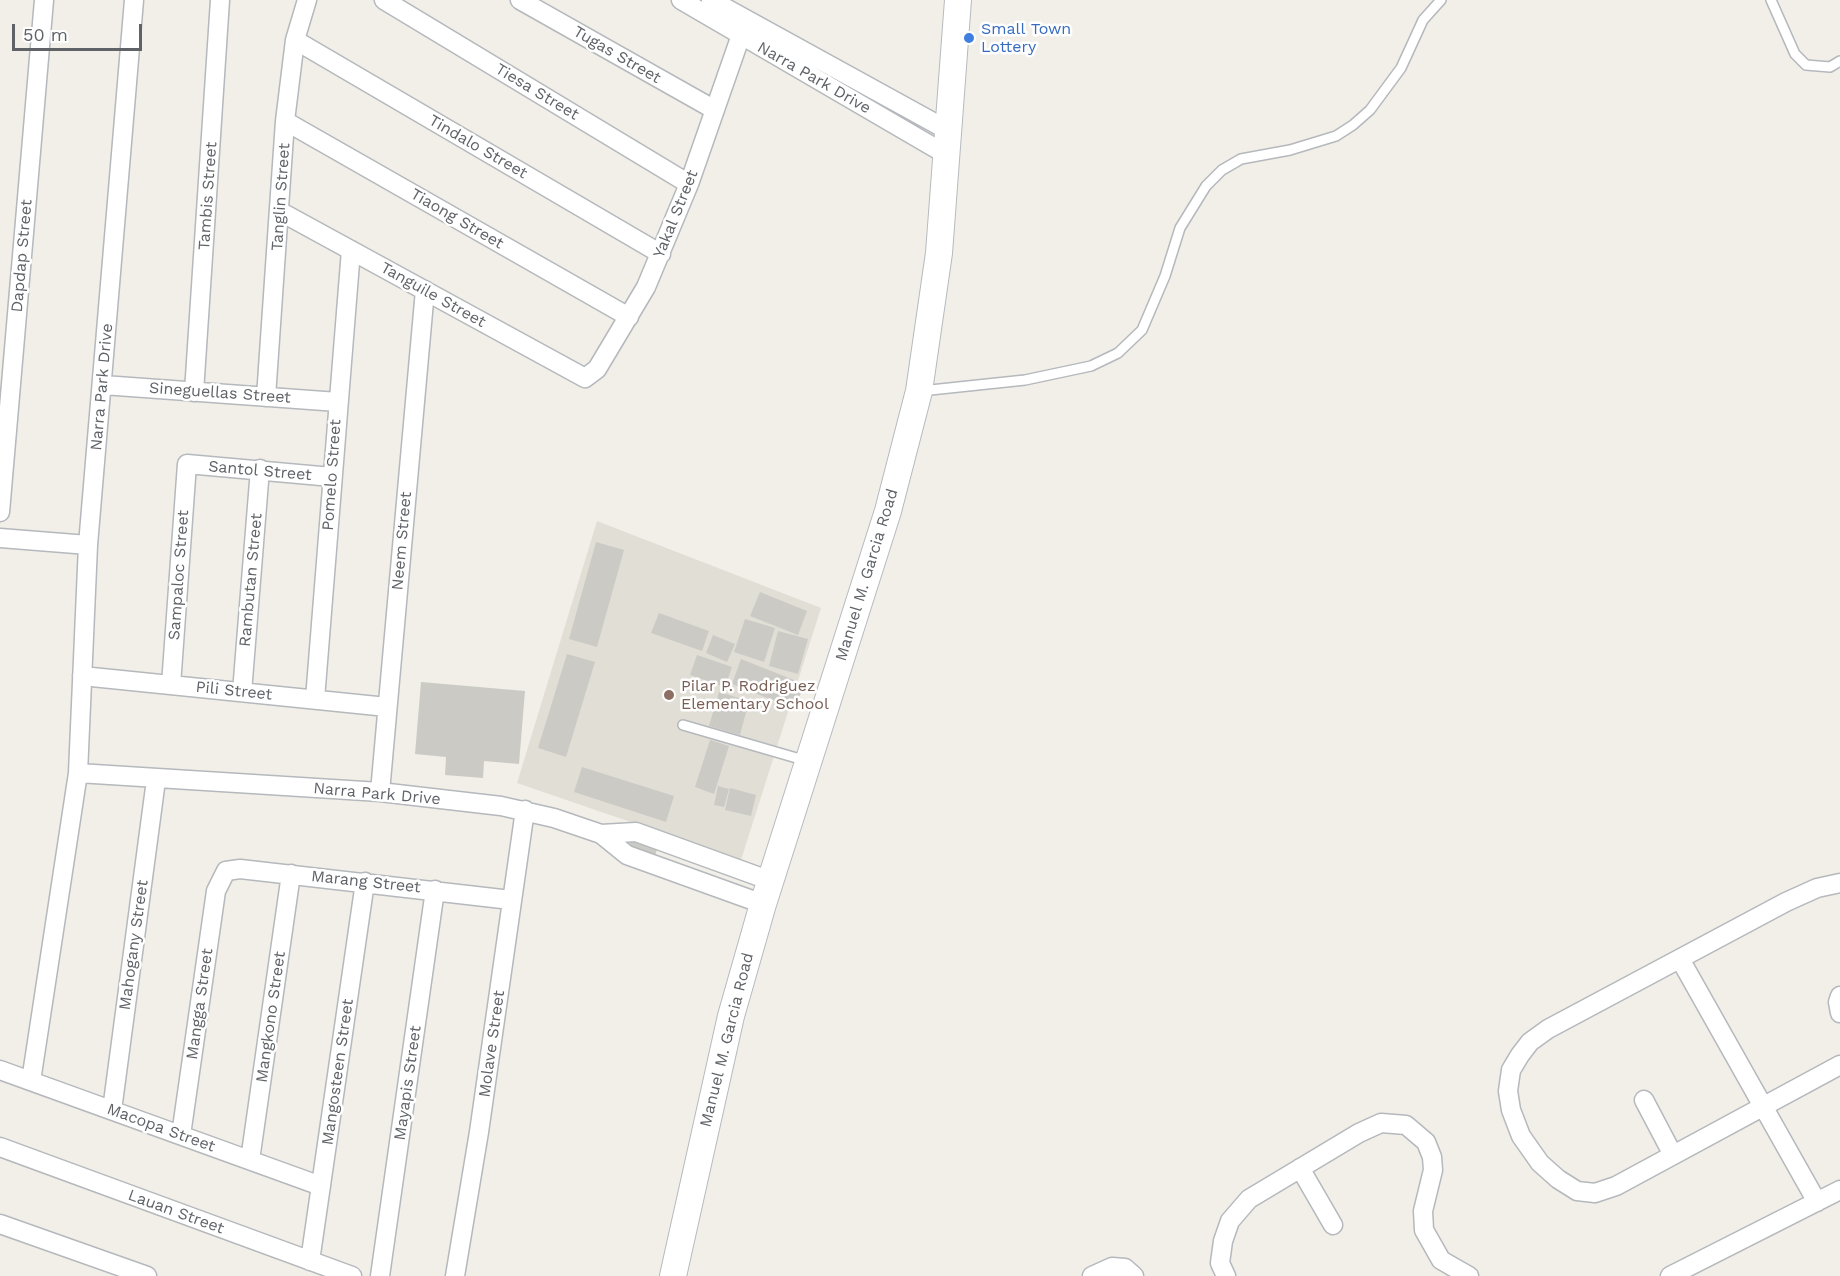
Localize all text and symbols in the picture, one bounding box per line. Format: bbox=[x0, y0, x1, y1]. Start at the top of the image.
scale bar bbox=[15, 12, 146, 50]
place label: Small Town Lottery bbox=[981, 19, 1071, 57]
street label: Tugas Street bbox=[570, 22, 664, 88]
text: 50 m bbox=[23, 24, 68, 45]
marker: Small Town Lottery bbox=[962, 31, 976, 45]
street label: Narra Park Drive bbox=[754, 38, 874, 118]
street label: Tiesa Street bbox=[492, 60, 582, 124]
street label: Tindalo Street bbox=[425, 111, 531, 183]
street label: Tambis Street bbox=[195, 141, 221, 251]
street label: Tanglin Street bbox=[268, 142, 294, 252]
street label: Yakal Street bbox=[650, 167, 702, 261]
street label: Tiaong Street bbox=[407, 185, 507, 253]
street label: Dapdap Street bbox=[7, 199, 37, 313]
street label: Tanguile Street bbox=[377, 258, 489, 332]
street label: Narra Park Drive bbox=[87, 323, 117, 451]
street label: Sineguellas Street bbox=[148, 378, 292, 408]
street label: Pomelo Street bbox=[319, 419, 345, 531]
street label: Santol Street bbox=[207, 457, 313, 485]
street label: Manuel M. Garcia Road bbox=[832, 487, 902, 663]
street label: Neem Street bbox=[388, 491, 416, 591]
street label: Sampaloc Street bbox=[165, 509, 193, 641]
street label: Rambutan Street bbox=[236, 512, 266, 648]
place label: Pilar P. Rodriguez Elementary School bbox=[681, 676, 829, 714]
street label: Pili Street bbox=[195, 677, 273, 705]
marker: Pilar P. Rodriguez Elementary School bbox=[662, 688, 676, 702]
street label: Narra Park Drive bbox=[313, 779, 441, 809]
street label: Marang Street bbox=[310, 867, 422, 897]
street label: Mahogany Street bbox=[115, 879, 153, 1011]
street label: Mangga Street bbox=[183, 947, 217, 1061]
street label: Mangkono Street bbox=[252, 950, 290, 1084]
street label: Manuel M. Garcia Road bbox=[696, 951, 758, 1129]
street label: Molave Street bbox=[475, 989, 509, 1099]
street label: Mangosteen Street bbox=[318, 998, 358, 1146]
street label: Mayapis Street bbox=[390, 1024, 426, 1142]
street label: Macopa Street bbox=[104, 1100, 218, 1156]
street label: Lauan Street bbox=[125, 1186, 227, 1238]

